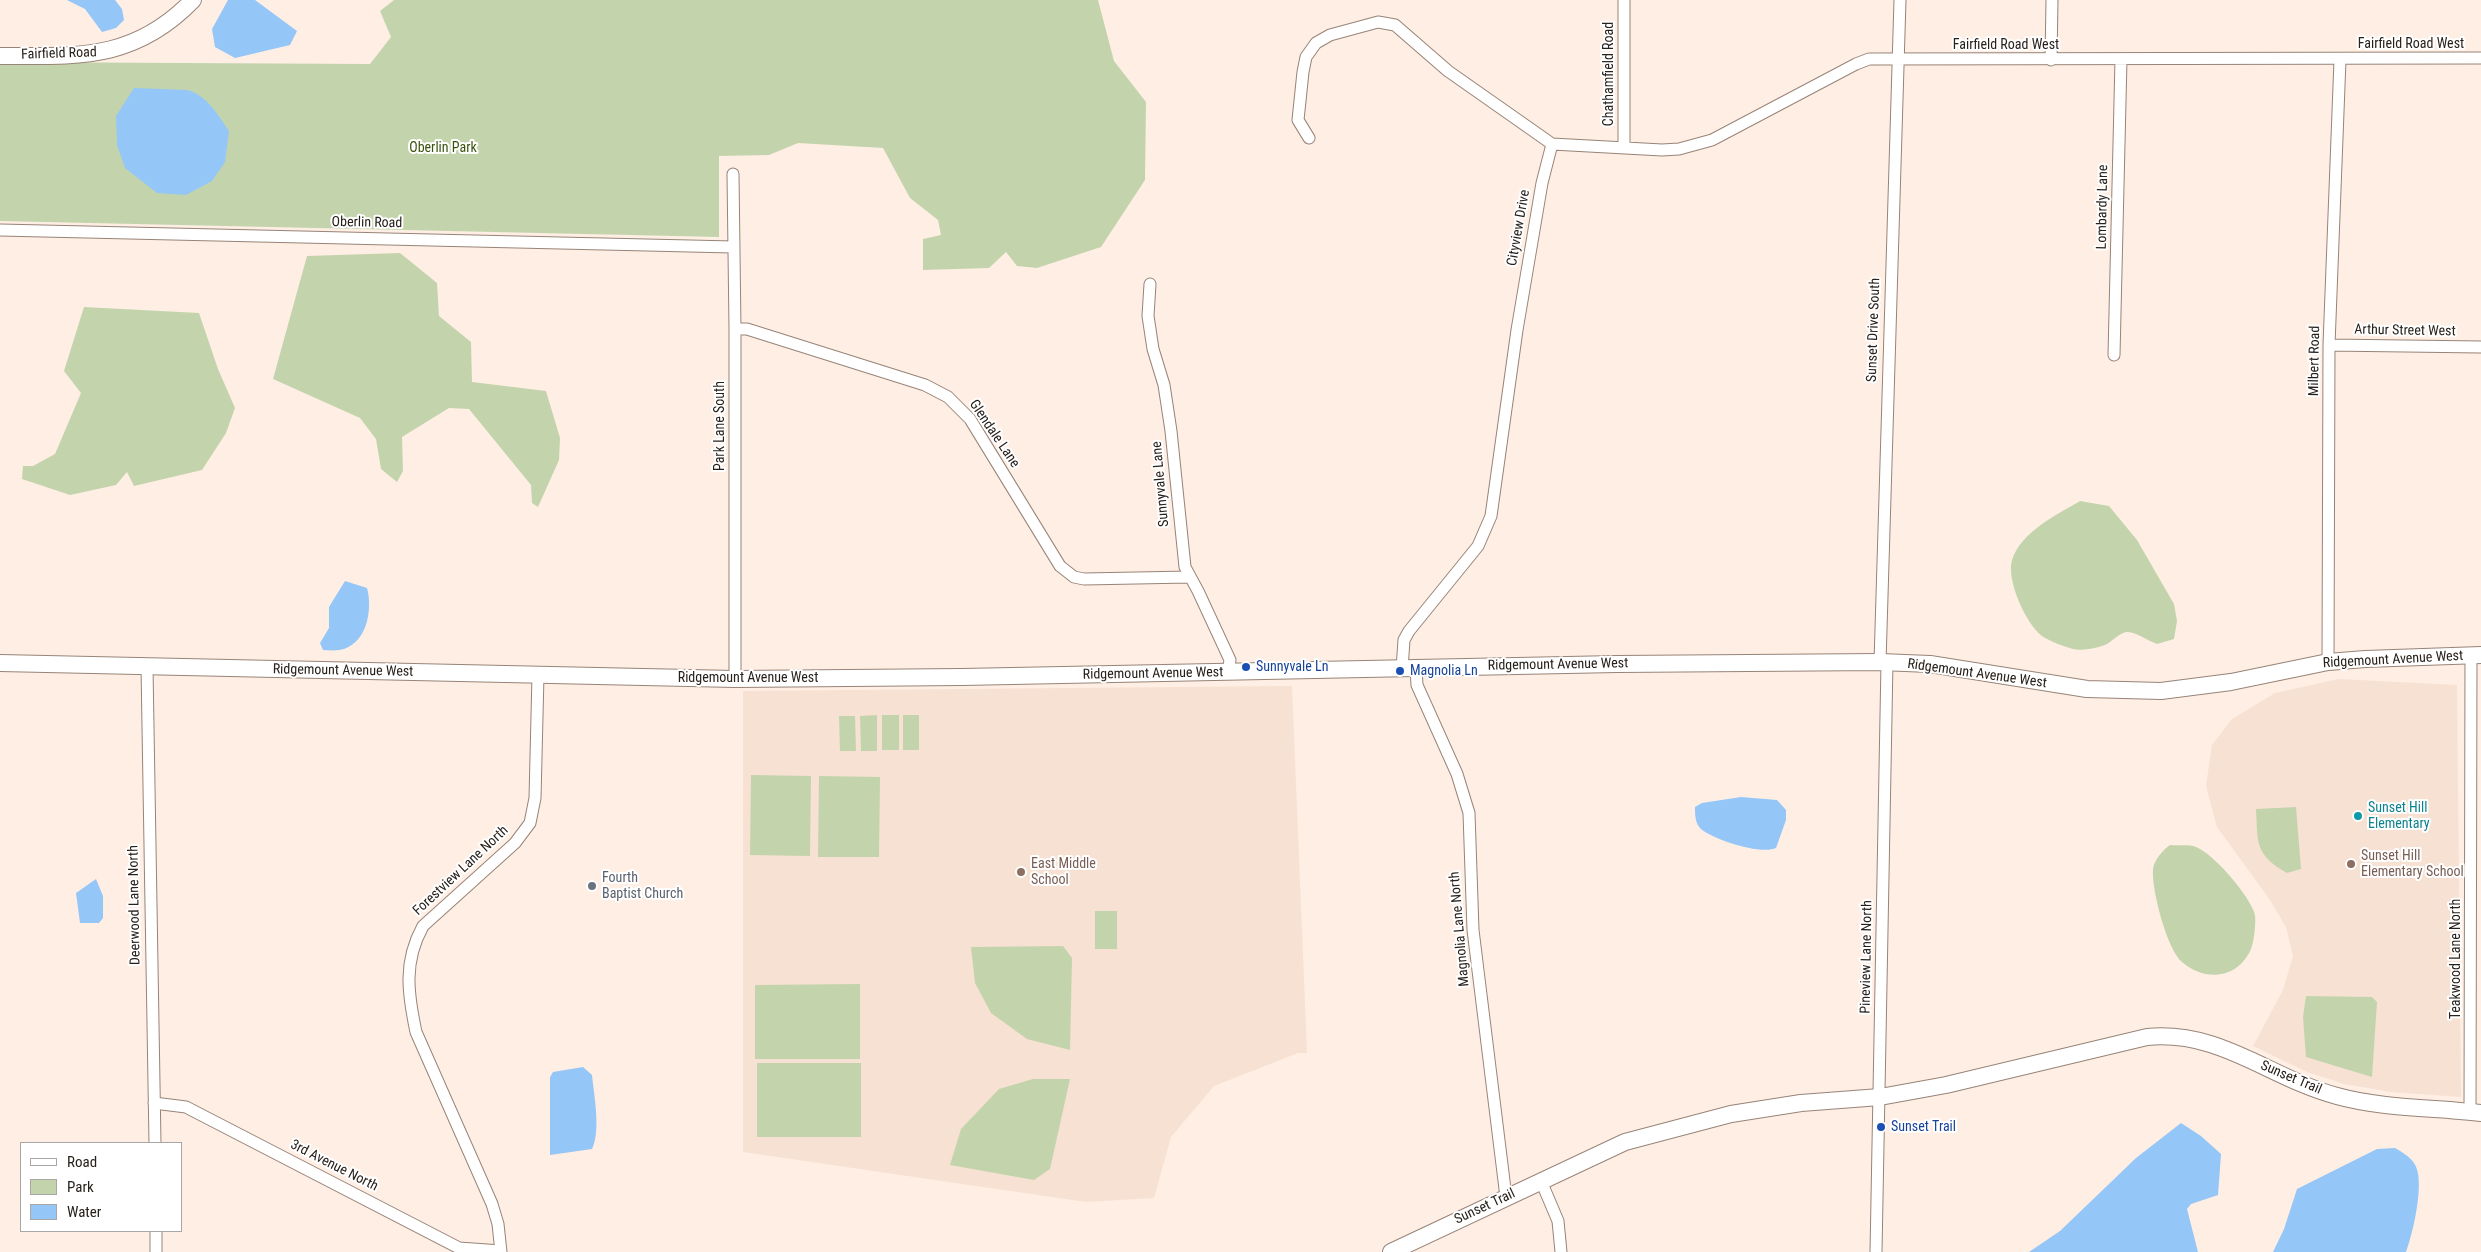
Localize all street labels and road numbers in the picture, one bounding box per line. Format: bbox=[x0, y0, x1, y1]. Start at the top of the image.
street label: Chathamfield Road bbox=[1601, 22, 1617, 126]
street label: Fairfield Road West bbox=[2358, 36, 2464, 52]
street label: Fairfield Road West bbox=[1953, 37, 2059, 53]
street label: Fairfield Road bbox=[21, 44, 97, 64]
street label: Lombardy Lane bbox=[2094, 165, 2112, 249]
street label: Cityview Drive bbox=[1504, 189, 1534, 267]
street label: Oberlin Road bbox=[332, 214, 402, 232]
street label: Sunset Drive South bbox=[1864, 278, 1884, 382]
street label: Arthur Street West bbox=[2354, 322, 2456, 340]
street label: Milbert Road bbox=[2306, 326, 2324, 396]
street label: Park Lane South bbox=[712, 381, 728, 471]
street label: Glendale Lane bbox=[965, 397, 1023, 471]
street label: Sunnyvale Lane bbox=[1149, 441, 1173, 527]
street label: Ridgemount Avenue West bbox=[2322, 648, 2464, 672]
street label: Ridgemount Avenue West bbox=[1488, 655, 1628, 675]
street label: Ridgemount Avenue West bbox=[1906, 656, 2048, 692]
street label: Ridgemount Avenue West bbox=[273, 661, 413, 681]
street label: Ridgemount Avenue West bbox=[1083, 664, 1223, 684]
street label: Ridgemount Avenue West bbox=[678, 670, 818, 686]
street label: Forestview Lane North bbox=[410, 823, 512, 919]
street label: Deerwood Lane North bbox=[126, 845, 144, 965]
street label: Magnolia Lane North bbox=[1447, 871, 1473, 987]
street label: Teakwood Lane North bbox=[2448, 899, 2464, 1019]
street label: Pineview Lane North bbox=[1858, 900, 1876, 1014]
street label: Sunset Trail bbox=[2258, 1058, 2324, 1098]
street label: 3rd Avenue North bbox=[287, 1137, 381, 1195]
street label: Sunset Trail bbox=[1452, 1186, 1518, 1228]

